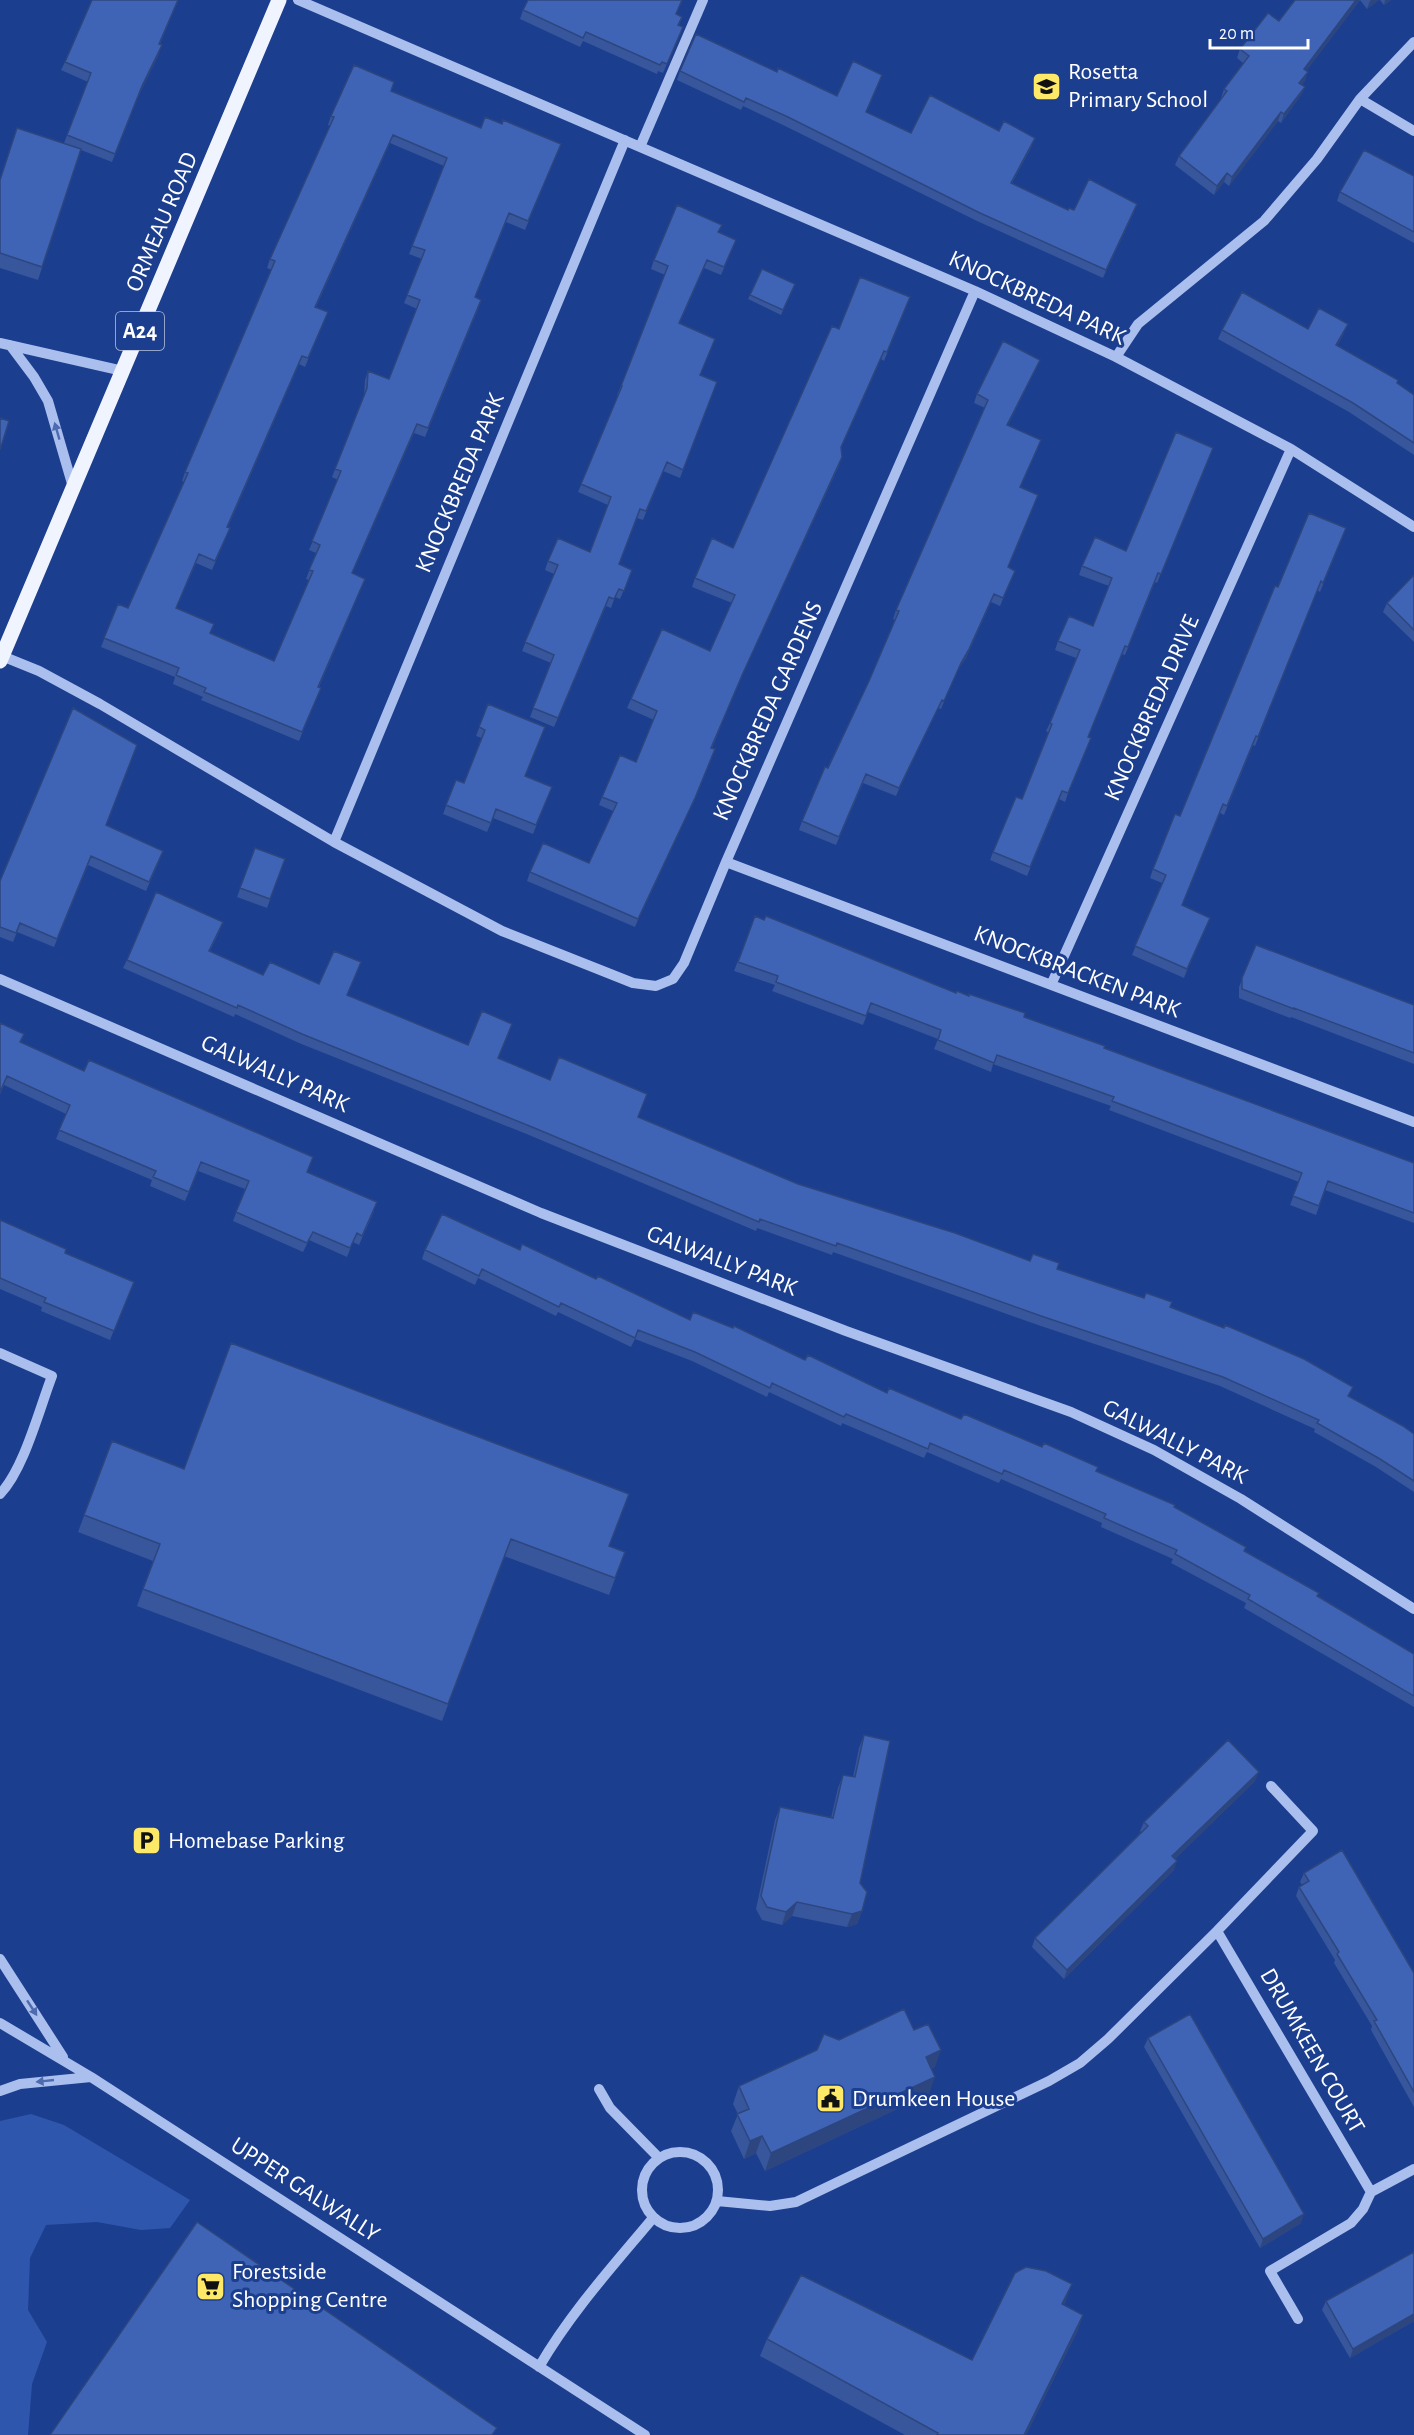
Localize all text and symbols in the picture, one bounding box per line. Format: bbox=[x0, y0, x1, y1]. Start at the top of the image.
scale bar bbox=[1210, 12, 1308, 50]
text: 20 m bbox=[1219, 25, 1254, 43]
place label: Rosetta Primary School bbox=[1068, 60, 1208, 112]
school or university icon: Rosetta Primary School bbox=[1031, 70, 1063, 102]
street label: ORMEAU ROAD bbox=[122, 149, 202, 295]
street label: KNOCKBREDA PARK bbox=[945, 246, 1130, 350]
road number: A24 bbox=[116, 312, 164, 350]
street label: KNOCKBREDA PARK bbox=[411, 389, 509, 576]
one-way arrow bbox=[52, 422, 61, 440]
street label: KNOCKBREDA GARDENS bbox=[709, 598, 827, 824]
street label: KNOCKBREDA DRIVE bbox=[1100, 611, 1204, 805]
street label: KNOCKBRACKEN PARK bbox=[971, 922, 1184, 1023]
street label: GALWALLY PARK bbox=[198, 1031, 353, 1118]
street label: GALWALLY PARK bbox=[644, 1221, 801, 1301]
street label: GALWALLY PARK bbox=[1099, 1395, 1252, 1489]
parking icon: Homebase Parking bbox=[131, 1825, 163, 1857]
place label: Homebase Parking bbox=[168, 1829, 345, 1853]
street label: DRUMKEEN COURT bbox=[1255, 1965, 1369, 2138]
one-way arrow bbox=[26, 2000, 37, 2016]
one-way arrow bbox=[35, 2076, 54, 2086]
public building icon: Drumkeen House bbox=[815, 2083, 847, 2115]
place label: Drumkeen House bbox=[852, 2087, 1015, 2111]
street label: UPPER GALWALLY bbox=[226, 2133, 384, 2247]
place label: Forestside Shopping Centre bbox=[232, 2260, 388, 2312]
supermarket icon: Forestside Shopping Centre bbox=[195, 2270, 227, 2302]

